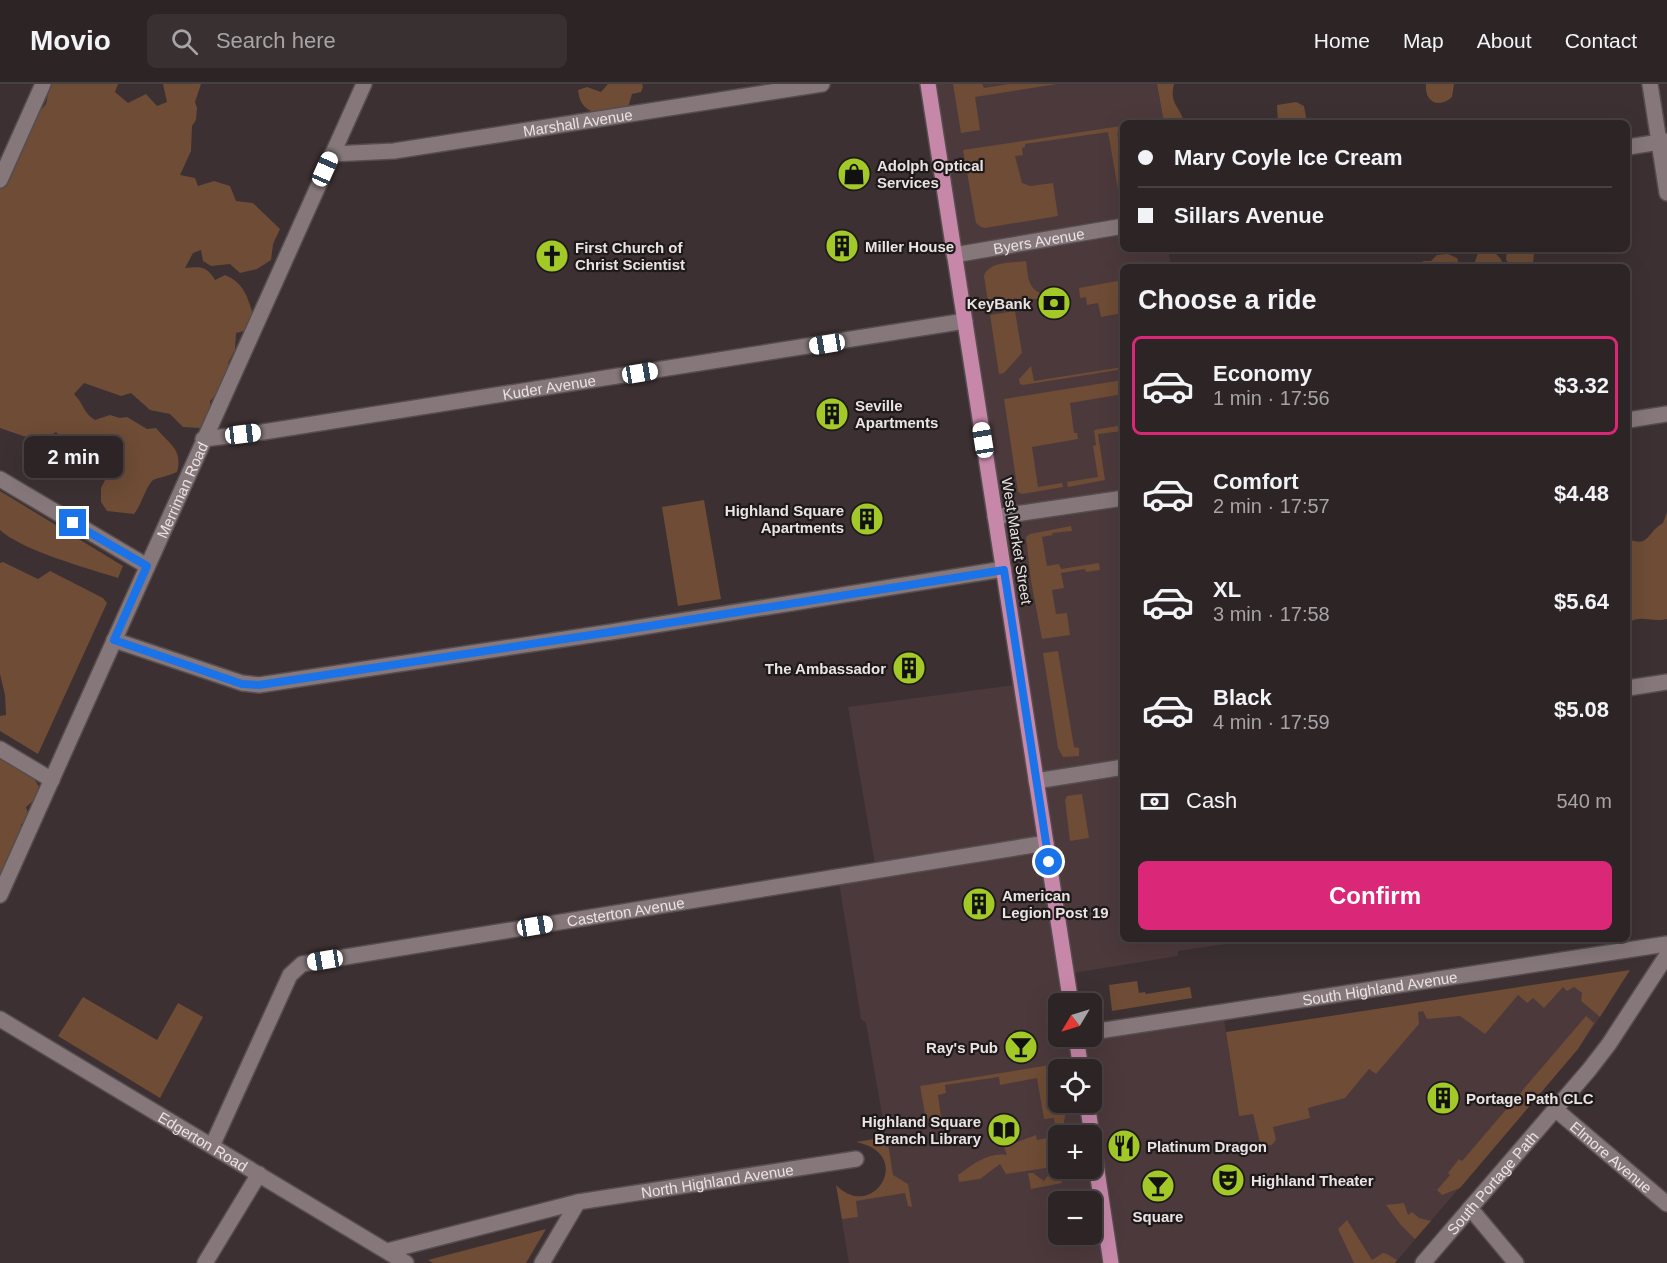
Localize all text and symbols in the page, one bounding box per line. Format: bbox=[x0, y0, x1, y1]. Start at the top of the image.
search box bbox=[147, 14, 567, 68]
text: Movio bbox=[30, 25, 111, 56]
icon: search bbox=[168, 25, 201, 58]
text: Search here bbox=[216, 28, 336, 53]
text: Home bbox=[1314, 29, 1370, 52]
text: Map bbox=[1403, 29, 1444, 52]
text: About bbox=[1477, 29, 1532, 52]
text: Contact bbox=[1565, 29, 1637, 52]
street label: Marshall Avenue bbox=[522, 105, 634, 139]
text: Mary Coyle Ice Cream bbox=[1174, 145, 1403, 170]
car bbox=[309, 149, 341, 189]
shop icon: Adolph Optical Services bbox=[836, 156, 872, 192]
place label: Adolph Optical Services bbox=[877, 157, 984, 191]
text: Sillars Avenue bbox=[1174, 203, 1324, 228]
street label: Byers Avenue bbox=[992, 224, 1086, 257]
building icon: Miller House bbox=[824, 228, 860, 264]
church icon: First Church of Christ Scientist bbox=[534, 238, 570, 274]
place label: Miller House bbox=[865, 238, 954, 255]
place label: First Church of Christ Scientist bbox=[575, 239, 685, 273]
bank icon: KeyBank bbox=[1036, 285, 1072, 321]
text: Choose a ride bbox=[1138, 285, 1317, 315]
place label: KeyBank bbox=[967, 295, 1032, 312]
car bbox=[808, 332, 846, 356]
icon: car bbox=[1141, 359, 1195, 413]
car bbox=[621, 361, 659, 385]
text: Economy bbox=[1213, 361, 1312, 386]
street label: Kuder Avenue bbox=[501, 371, 597, 403]
text: $3.32 bbox=[1554, 373, 1609, 398]
text: 1 min · 17:56 bbox=[1213, 387, 1330, 409]
building icon: Seville Apartments bbox=[814, 396, 850, 432]
place label: Seville Apartments bbox=[855, 397, 938, 431]
car bbox=[971, 421, 995, 459]
car bbox=[224, 423, 262, 445]
callout: 2 min bbox=[23, 436, 122, 478]
street label: Merriman Road bbox=[153, 439, 211, 541]
text: 2 min bbox=[47, 446, 100, 468]
icon: car bbox=[1141, 467, 1195, 521]
text: Comfort bbox=[1213, 469, 1299, 494]
street label: West Market Street bbox=[999, 476, 1036, 606]
text: $4.48 bbox=[1554, 481, 1609, 506]
text: 2 min · 17:57 bbox=[1213, 495, 1330, 517]
building icon: Highland Square Apartments bbox=[849, 501, 885, 537]
place label: Highland Square Apartments bbox=[725, 502, 844, 536]
route end bbox=[59, 509, 86, 536]
icon: car bbox=[1141, 575, 1195, 629]
text: XL bbox=[1213, 577, 1241, 602]
text: $5.64 bbox=[1554, 589, 1609, 614]
text: 3 min · 17:58 bbox=[1213, 603, 1330, 625]
building icon: The Ambassador bbox=[891, 650, 927, 686]
place label: The Ambassador bbox=[765, 660, 886, 677]
icon: car bbox=[1141, 683, 1195, 737]
text: Black bbox=[1213, 685, 1272, 710]
text: $5.08 bbox=[1554, 697, 1609, 722]
text: 4 min · 17:59 bbox=[1213, 711, 1330, 733]
icon: cash bbox=[1138, 785, 1171, 818]
text: Cash bbox=[1186, 788, 1237, 813]
text: 540 m bbox=[1556, 790, 1612, 812]
route start bbox=[1035, 848, 1062, 875]
button: Confirm bbox=[1138, 861, 1612, 930]
building icon: American Legion Post 19 bbox=[961, 886, 997, 922]
place label: American Legion Post 19 bbox=[1002, 887, 1109, 921]
street label: Casterton Avenue bbox=[565, 893, 686, 929]
car bbox=[516, 914, 554, 938]
car bbox=[306, 948, 344, 972]
street label: South Highland Avenue bbox=[1301, 968, 1458, 1008]
north arrow bbox=[1048, 993, 1102, 1047]
map controls bbox=[1048, 993, 1102, 1245]
bar icon: Ray's Pub bbox=[1003, 1029, 1039, 1065]
place label: Ray's Pub bbox=[926, 1039, 998, 1056]
button: locate bbox=[1048, 1059, 1102, 1113]
building icon: Portage Path CLC bbox=[1425, 1080, 1461, 1116]
place label: Portage Path CLC bbox=[1466, 1090, 1594, 1107]
street label: Edgerton Road bbox=[155, 1108, 251, 1174]
library icon: Highland Square Branch Library bbox=[986, 1112, 1022, 1148]
place label: Highland Square Branch Library bbox=[862, 1113, 982, 1147]
street label: Elmore Avenue bbox=[1567, 1118, 1656, 1196]
button: + bbox=[1048, 1125, 1102, 1179]
street label: South Portage Path bbox=[1443, 1127, 1541, 1238]
restaurant icon: Platinum Dragon bbox=[1106, 1128, 1142, 1164]
place label: Platinum Dragon bbox=[1147, 1138, 1267, 1155]
street label: North Highland Avenue bbox=[640, 1160, 795, 1201]
theatre icon: Highland Theater bbox=[1210, 1162, 1246, 1198]
bar icon: Square bbox=[1140, 1168, 1176, 1204]
place label: Highland Theater bbox=[1251, 1172, 1374, 1189]
button: − bbox=[1048, 1191, 1102, 1245]
place label: Square bbox=[1133, 1208, 1183, 1225]

